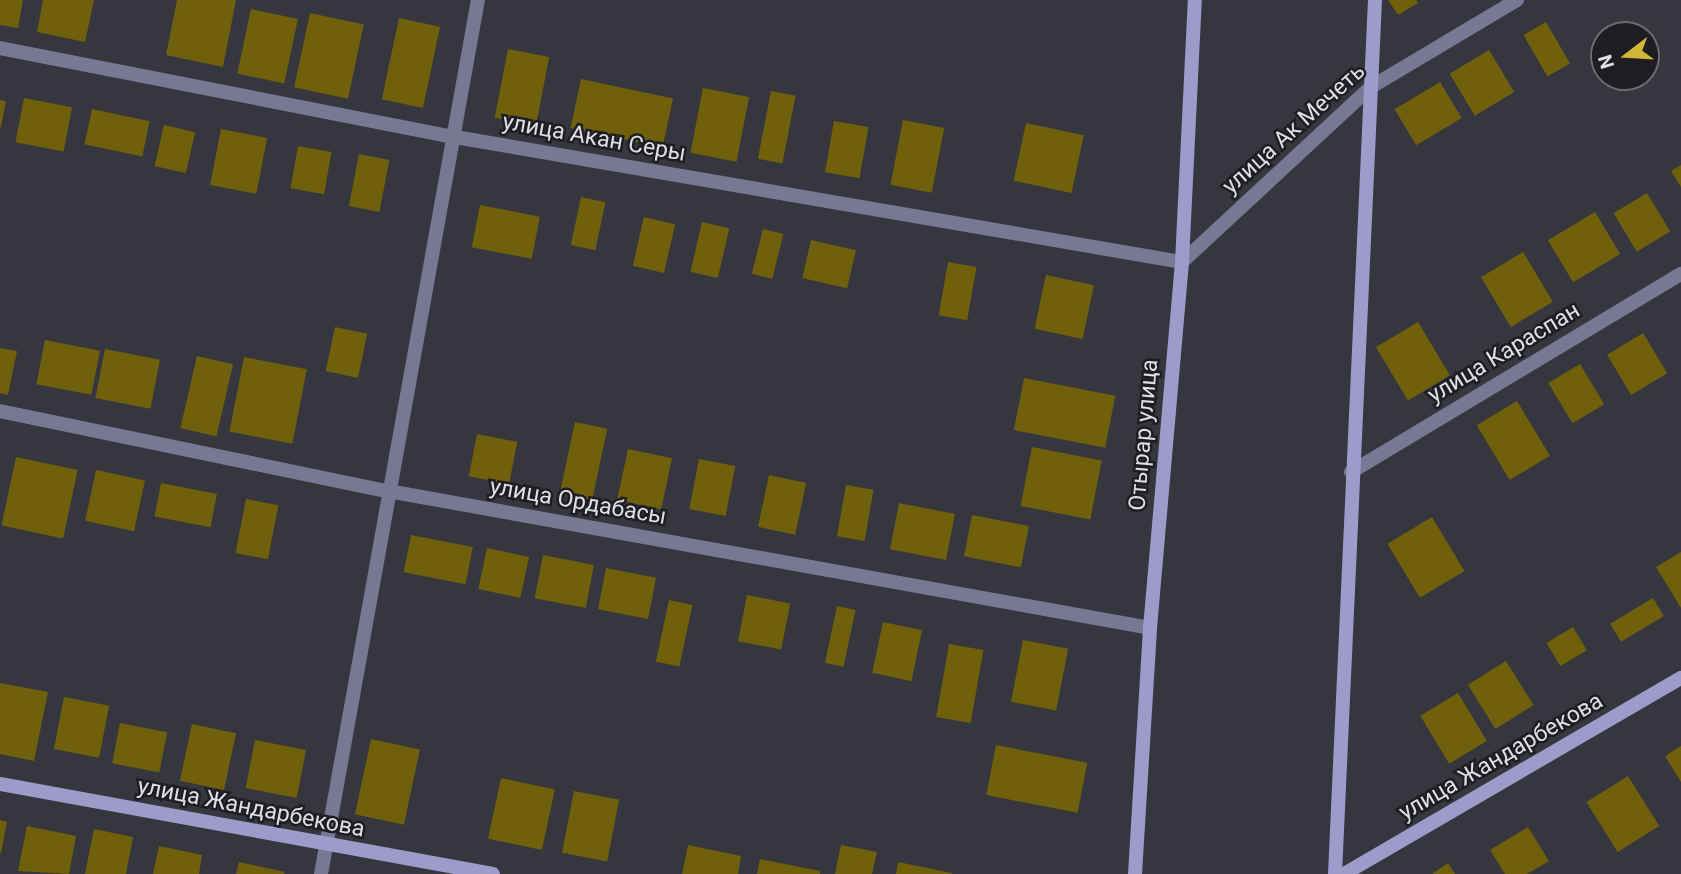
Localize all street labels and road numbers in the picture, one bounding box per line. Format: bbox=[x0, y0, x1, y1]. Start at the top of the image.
street label: улица Ак Мечеть bbox=[1217, 58, 1371, 200]
street label: улица Акан Серы bbox=[500, 108, 688, 168]
street label: улица Караспан bbox=[1423, 297, 1585, 409]
street label: Отырар улица bbox=[1124, 358, 1164, 512]
street label: улица Ордабасы bbox=[488, 473, 668, 531]
street label: улица Жандарбекова bbox=[1394, 687, 1608, 827]
street label: улица Жандарбекова bbox=[135, 772, 367, 844]

